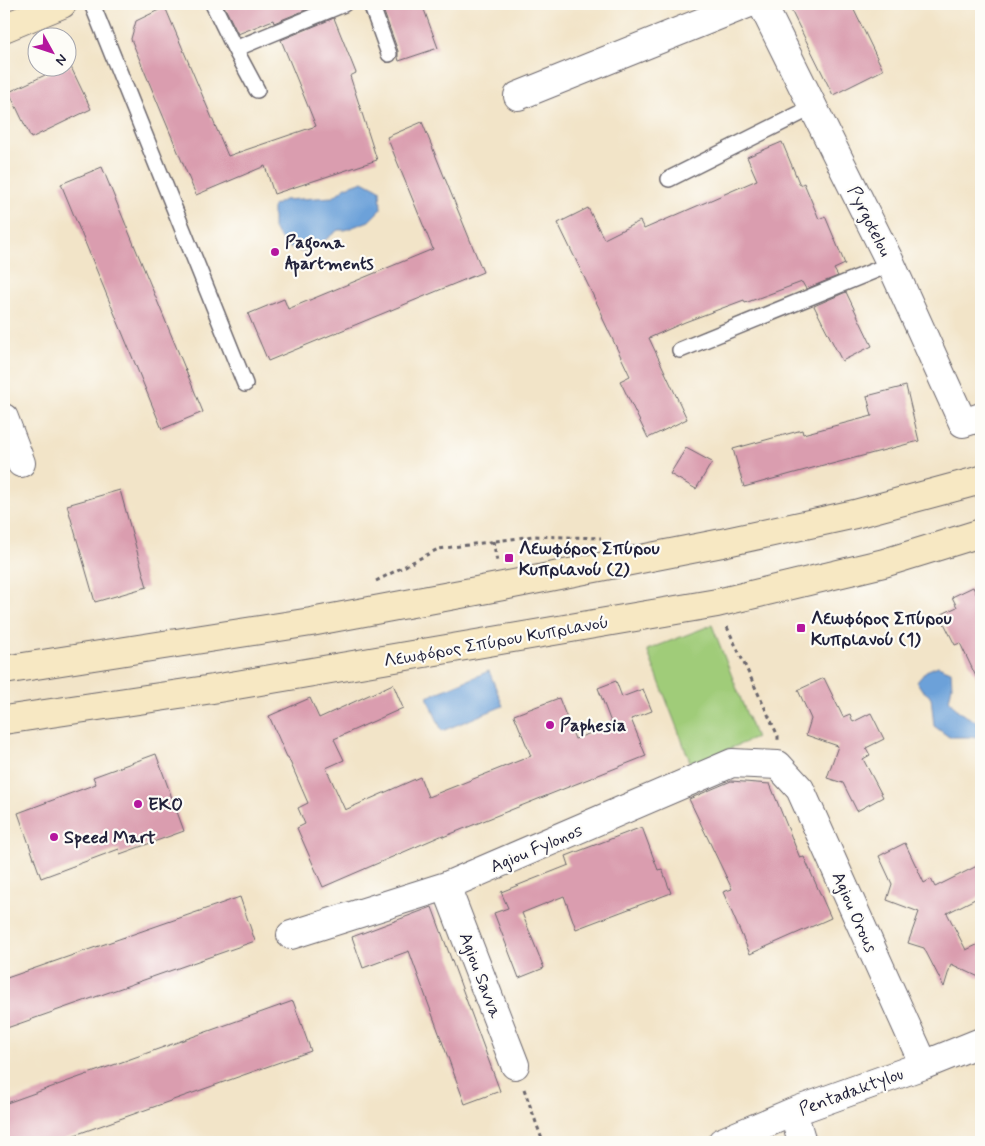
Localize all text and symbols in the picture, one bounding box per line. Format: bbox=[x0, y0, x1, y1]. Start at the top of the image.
north arrow bbox=[28, 28, 78, 78]
text: N bbox=[51, 50, 71, 69]
street label: Pyrgotelou bbox=[841, 182, 897, 261]
place label: Pagona Apartments bbox=[285, 231, 373, 277]
marker: Pagona Apartments bbox=[269, 246, 281, 258]
place label: Λεωφόρος Σπύρου Κυπριανού (2) bbox=[519, 537, 660, 582]
marker: Λεωφόρος Σπύρου Κυπριανού (2) bbox=[503, 552, 515, 564]
place label: Λεωφόρος Σπύρου Κυπριανού (1) bbox=[811, 607, 952, 652]
street label: Λεωφόρος Σπύρου Κυπριανού bbox=[382, 610, 611, 674]
marker: Λεωφόρος Σπύρου Κυπριανού (1) bbox=[795, 622, 807, 634]
place label: Paphesia bbox=[560, 714, 626, 738]
marker: Paphesia bbox=[544, 719, 556, 731]
place label: EKO bbox=[148, 793, 183, 817]
marker: EKO bbox=[132, 798, 144, 810]
street label: Agiou Fylonos bbox=[487, 819, 586, 879]
place label: Speed Mart bbox=[64, 826, 156, 850]
marker: Speed Mart bbox=[48, 831, 60, 843]
street label: Agiou Orous bbox=[826, 868, 883, 957]
street label: Agiou Savva bbox=[453, 929, 507, 1022]
street label: Pentadaktylou bbox=[796, 1062, 907, 1122]

